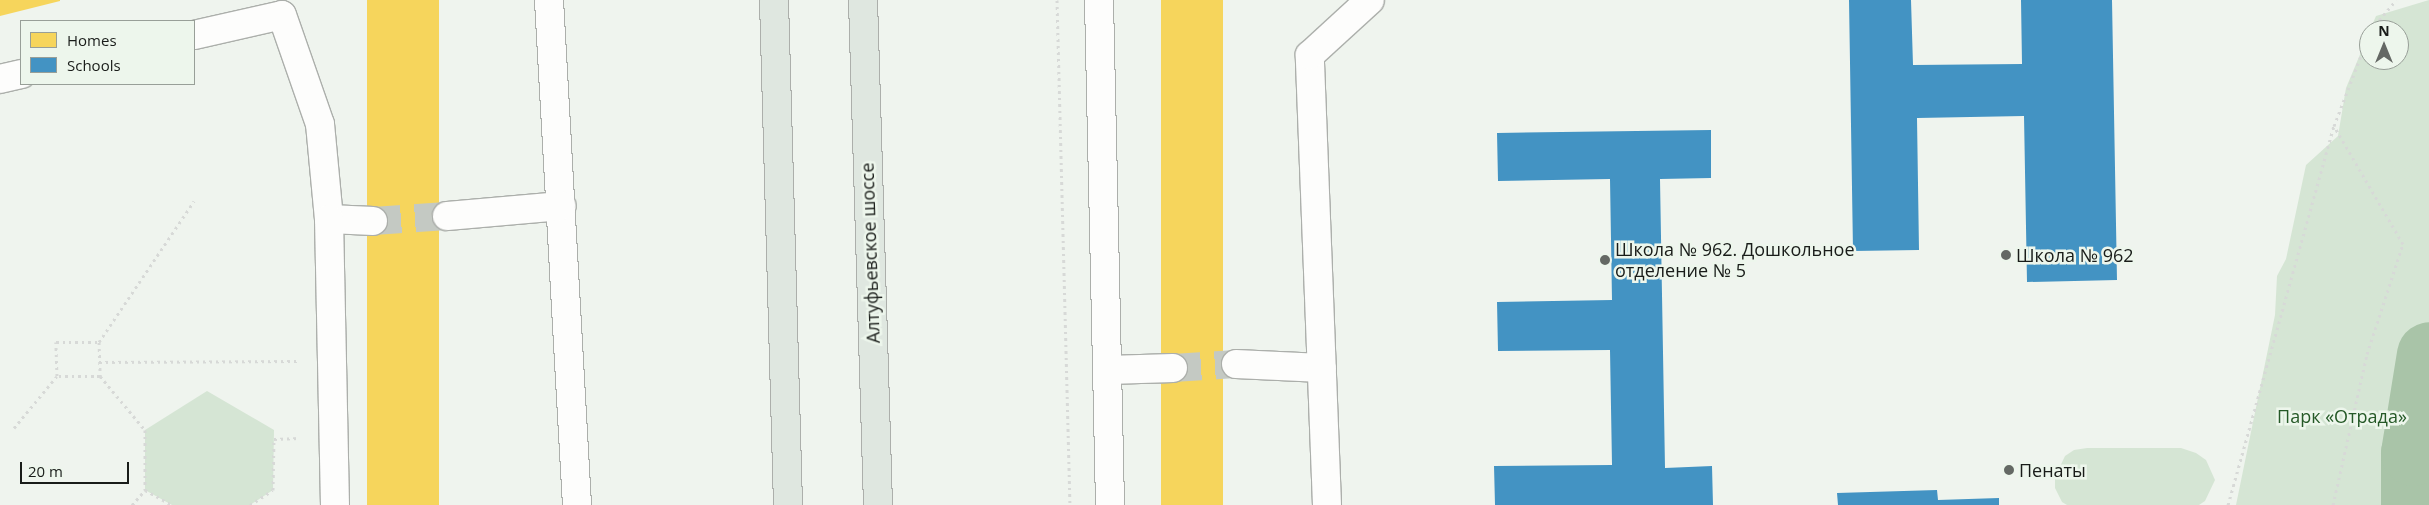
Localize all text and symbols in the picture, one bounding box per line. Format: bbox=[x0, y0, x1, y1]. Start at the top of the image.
legend bbox=[20, 20, 195, 85]
north arrow bbox=[2359, 20, 2409, 70]
text: N bbox=[2378, 21, 2390, 40]
text: Homes bbox=[67, 30, 117, 50]
text: Schools bbox=[67, 55, 121, 75]
street label: Алтуфьевское шоссе bbox=[856, 162, 884, 344]
place label: Школа № 962. Дошкольное отделение № 5 bbox=[1615, 239, 1854, 282]
place label: Школа № 962 bbox=[2016, 244, 2134, 266]
marker: Школа № 962 bbox=[2000, 249, 2012, 261]
marker: Школа № 962. Дошкольное отделение № 5 bbox=[1599, 254, 1611, 266]
park label: Парк «Отрада» bbox=[2277, 405, 2407, 427]
scale bar bbox=[22, 452, 131, 484]
place label: Пенаты bbox=[2019, 459, 2086, 481]
text: 20 m bbox=[28, 461, 63, 481]
marker: Пенаты bbox=[2003, 464, 2015, 476]

